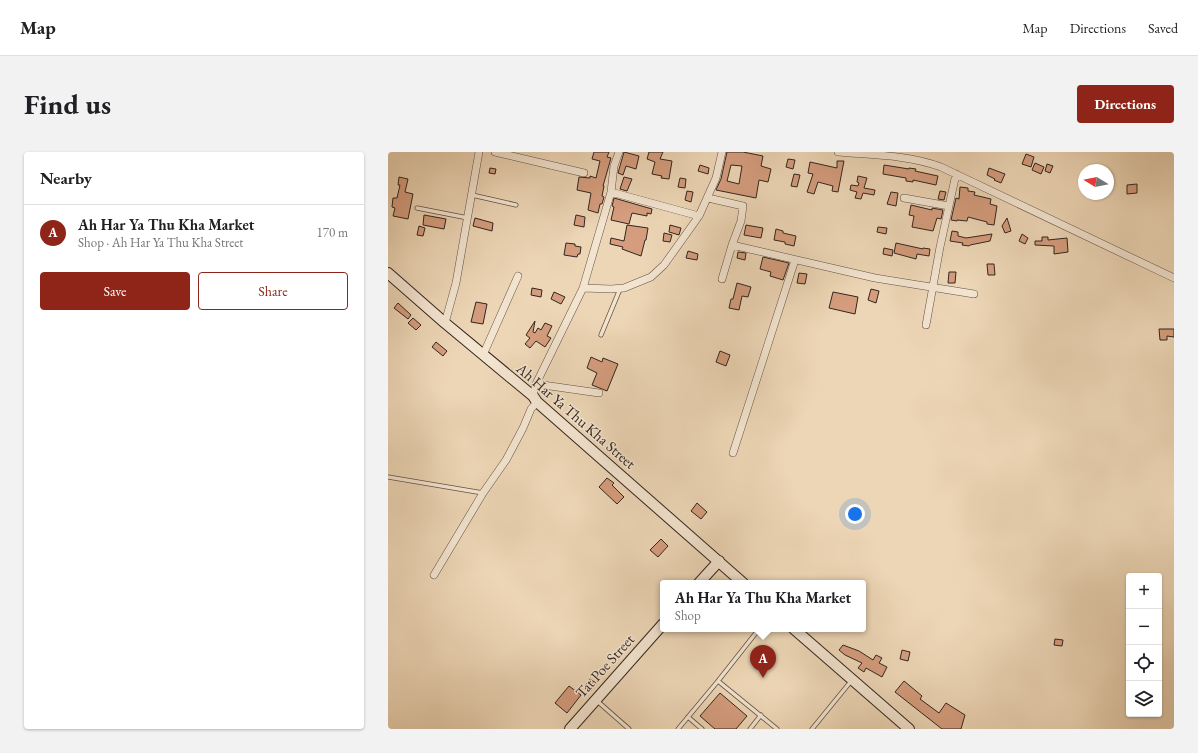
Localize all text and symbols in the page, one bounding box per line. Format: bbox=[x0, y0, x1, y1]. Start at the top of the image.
text: Map bbox=[20, 15, 56, 40]
text: Map bbox=[1022, 19, 1048, 37]
text: Directions bbox=[1070, 19, 1126, 37]
text: Saved bbox=[1148, 19, 1178, 37]
button: Directions bbox=[1077, 85, 1174, 123]
text: Find us bbox=[24, 86, 111, 122]
north arrow bbox=[1078, 164, 1114, 200]
text: Nearby bbox=[40, 167, 92, 189]
text: Ah Har Ya Thu Kha Market bbox=[78, 215, 254, 234]
text: A bbox=[48, 224, 58, 241]
text: 170 m bbox=[317, 224, 348, 241]
text: Shop · Ah Har Ya Thu Kha Street bbox=[78, 234, 243, 251]
button: Save bbox=[40, 272, 190, 310]
button: Share bbox=[198, 272, 348, 310]
street label: Ah Har Ya Thu Kha Street bbox=[512, 358, 640, 473]
your location bbox=[845, 504, 865, 524]
map controls bbox=[1126, 573, 1162, 717]
button: + bbox=[1126, 573, 1162, 609]
popup bbox=[660, 580, 866, 632]
text: Ah Har Ya Thu Kha Market bbox=[675, 588, 851, 607]
text: Shop bbox=[675, 607, 701, 624]
button: − bbox=[1126, 609, 1162, 645]
street label: Tat Poe Street bbox=[571, 630, 638, 701]
pin: A bbox=[750, 645, 776, 678]
button: locate bbox=[1126, 645, 1162, 681]
button: layers bbox=[1126, 681, 1162, 717]

